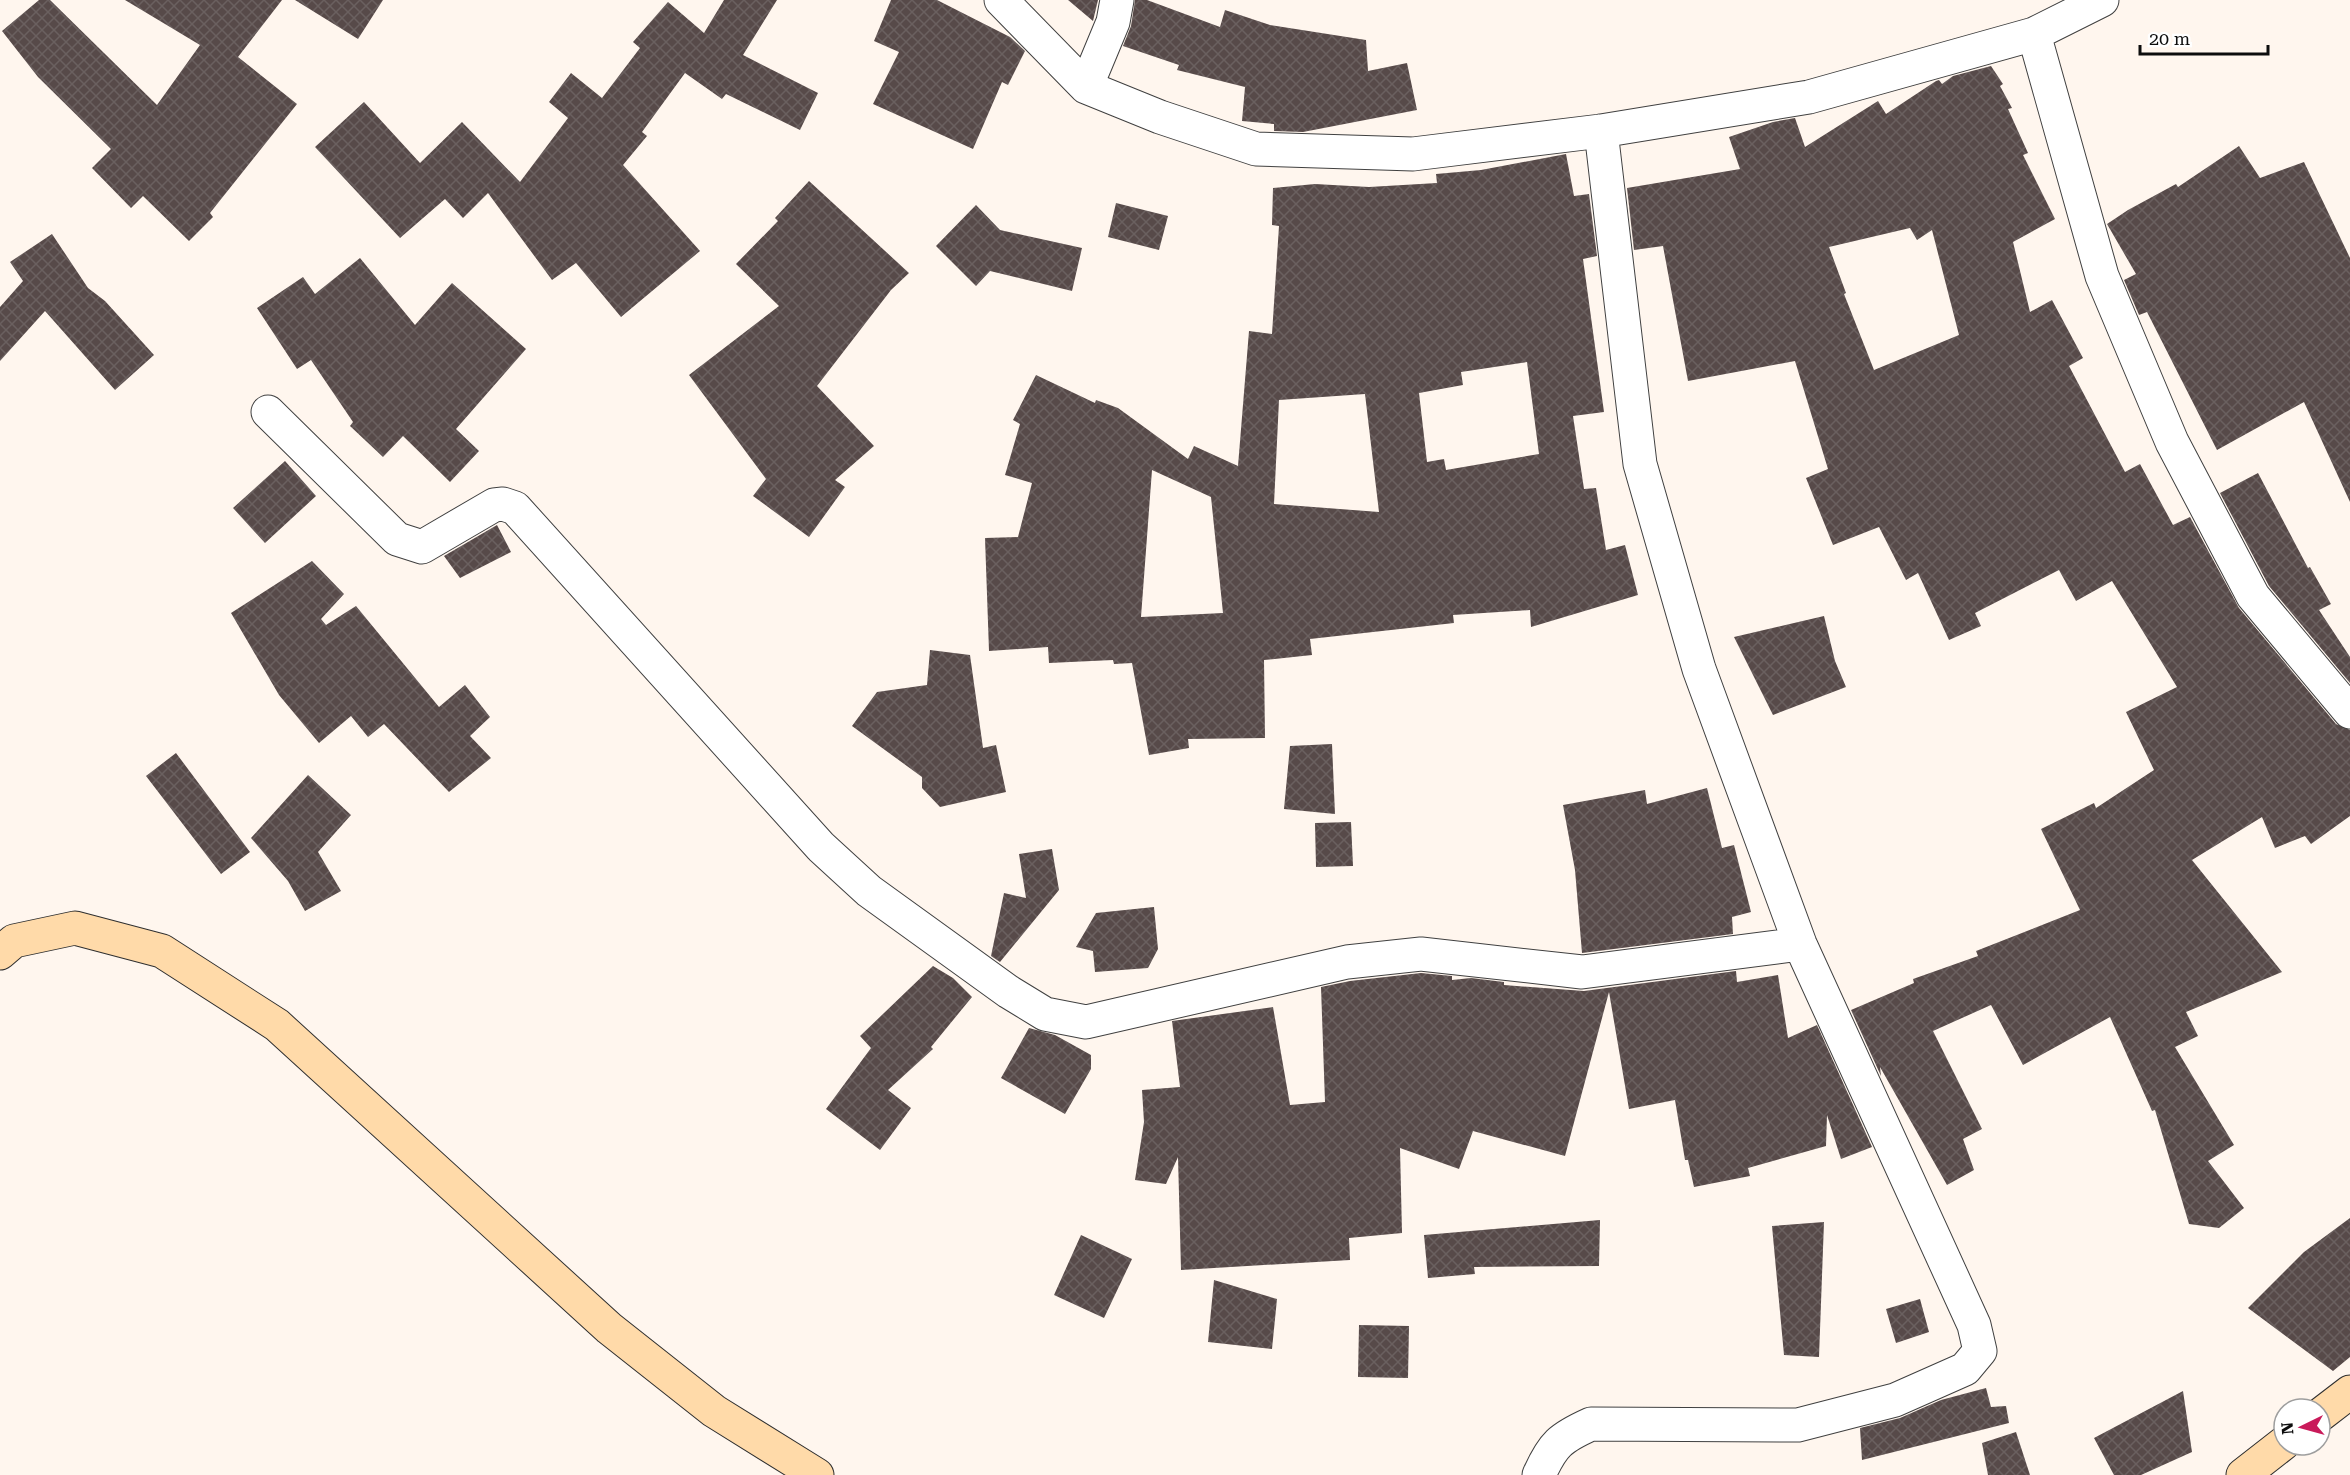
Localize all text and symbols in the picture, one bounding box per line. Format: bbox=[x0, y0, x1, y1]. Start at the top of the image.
scale bar bbox=[2140, 18, 2268, 56]
text: 20 m bbox=[2149, 28, 2190, 49]
north arrow bbox=[2272, 1397, 2332, 1457]
text: N bbox=[2278, 1421, 2298, 1435]

